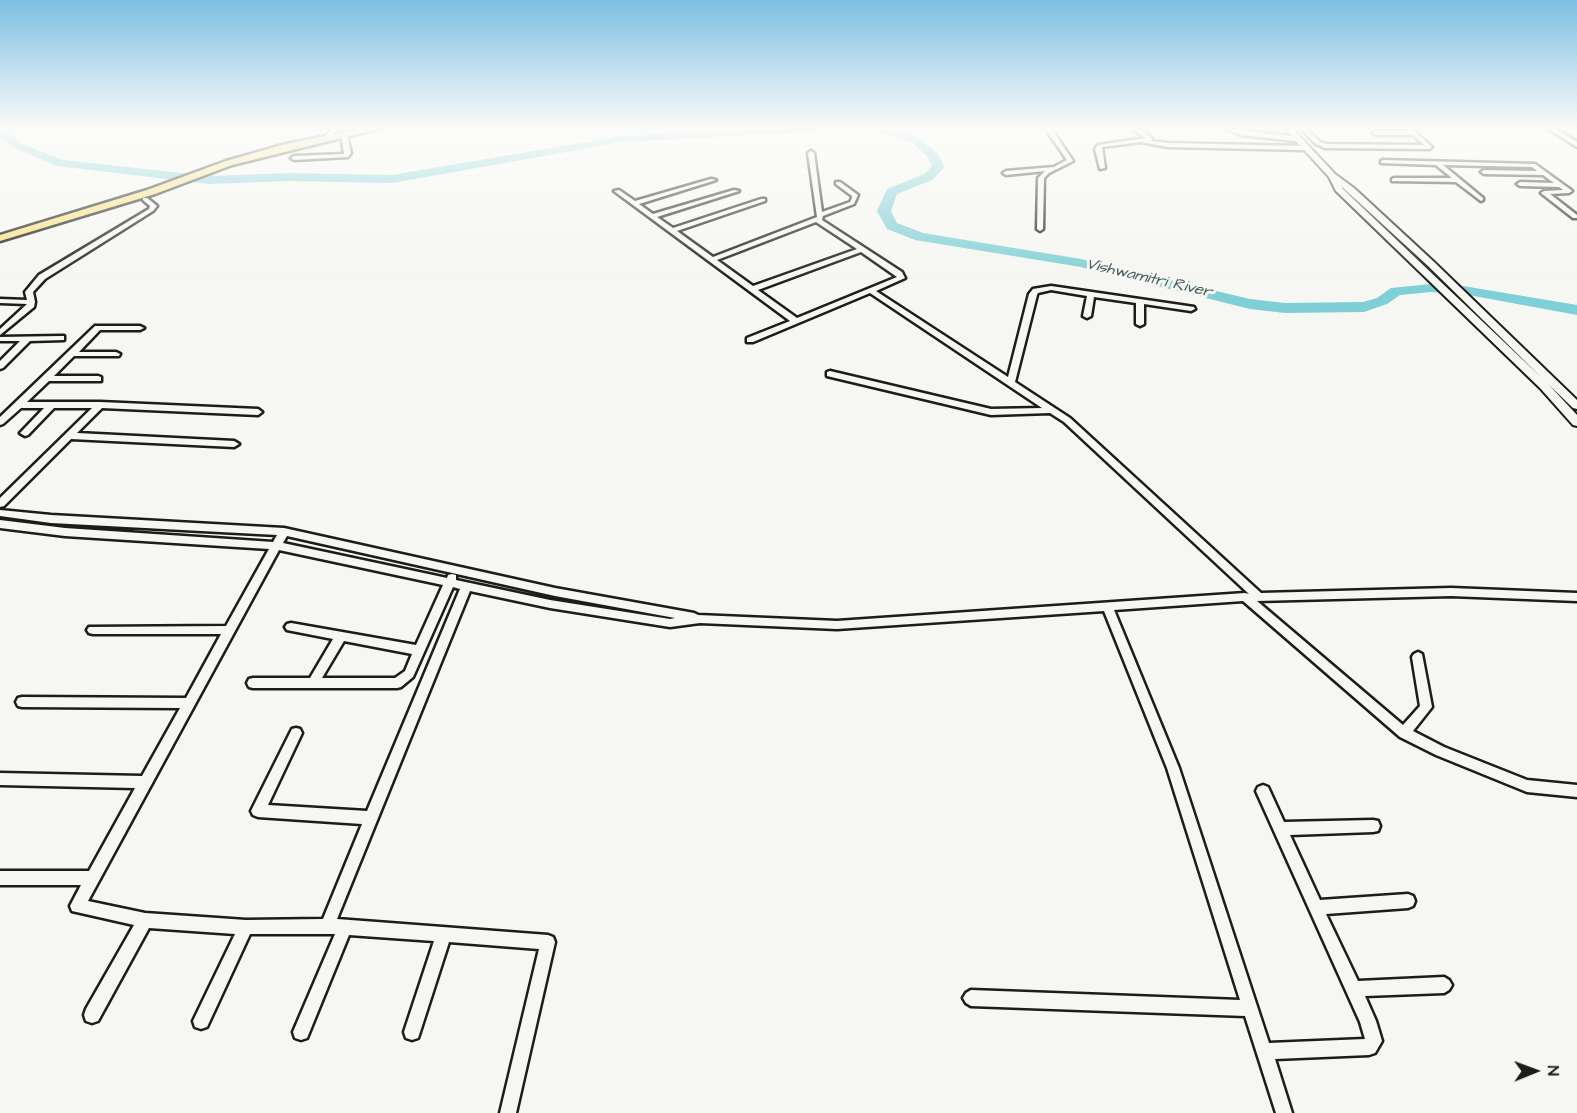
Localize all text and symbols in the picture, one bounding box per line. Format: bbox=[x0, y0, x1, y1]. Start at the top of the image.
water label: Vishwamitri River bbox=[1084, 255, 1214, 303]
north arrow bbox=[1505, 1041, 1565, 1101]
text: N bbox=[1542, 1065, 1564, 1076]

